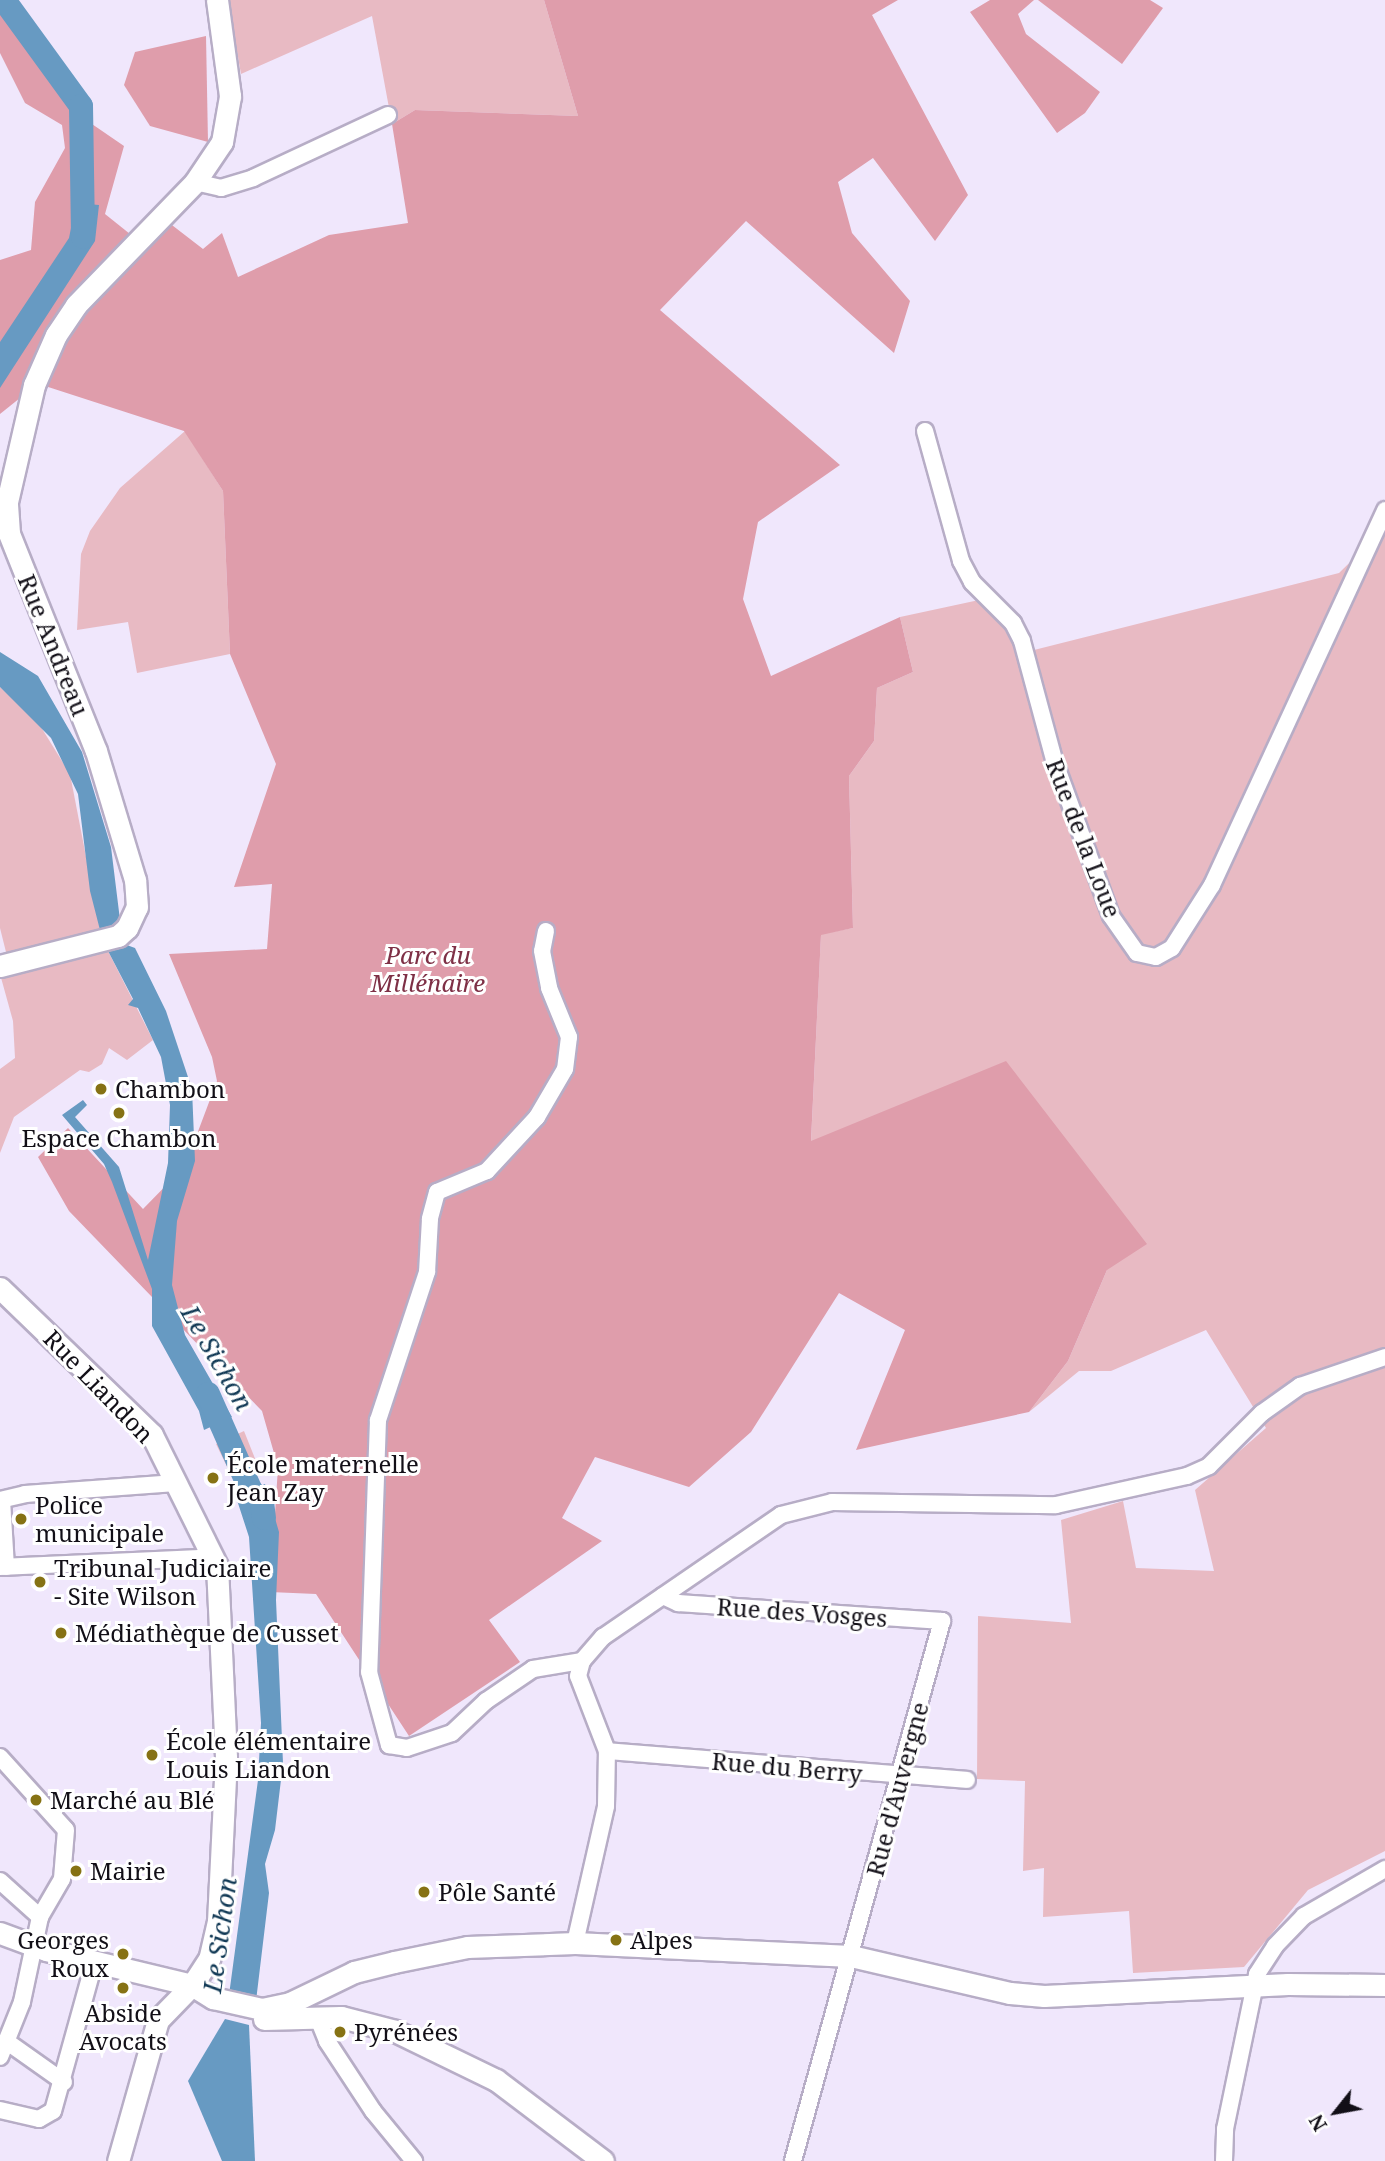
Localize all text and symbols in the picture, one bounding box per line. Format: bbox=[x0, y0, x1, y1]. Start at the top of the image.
street label: Rue Andreau bbox=[13, 570, 95, 720]
street label: Rue de la Loue bbox=[1040, 754, 1128, 922]
park label: Parc du Millénaire bbox=[371, 941, 485, 997]
place label: Chambon bbox=[115, 1075, 225, 1103]
marker: Chambon bbox=[93, 1081, 109, 1097]
marker: Espace Chambon bbox=[111, 1105, 127, 1121]
place label: Espace Chambon bbox=[21, 1124, 217, 1152]
water label: Le Sichon bbox=[174, 1300, 260, 1416]
street label: Rue Liandon bbox=[38, 1324, 160, 1448]
place label: École maternelle Jean Zay bbox=[227, 1450, 419, 1506]
marker: École maternelle Jean Zay bbox=[205, 1470, 221, 1486]
place label: Police municipale bbox=[35, 1491, 164, 1547]
marker: Police municipale bbox=[13, 1511, 29, 1527]
place label: Tribunal Judiciaire - Site Wilson bbox=[54, 1554, 271, 1610]
marker: Tribunal Judiciaire - Site Wilson bbox=[32, 1574, 48, 1590]
street label: Rue des Vosges bbox=[716, 1592, 888, 1632]
place label: Médiathèque de Cusset bbox=[75, 1619, 339, 1647]
marker: Médiathèque de Cusset bbox=[53, 1625, 69, 1641]
street label: Rue d'Auvergne bbox=[860, 1699, 934, 1879]
place label: École élémentaire Louis Liandon bbox=[166, 1727, 371, 1783]
street label: Rue du Berry bbox=[711, 1746, 863, 1788]
marker: École élémentaire Louis Liandon bbox=[144, 1747, 160, 1763]
place label: Marché au Blé bbox=[50, 1786, 214, 1814]
marker: Marché au Blé bbox=[28, 1792, 44, 1808]
place label: Mairie bbox=[90, 1857, 166, 1885]
marker: Mairie bbox=[68, 1863, 84, 1879]
water label: Le Sichon bbox=[196, 1875, 244, 1995]
place label: Pôle Santé bbox=[438, 1878, 556, 1906]
marker: Pôle Santé bbox=[416, 1884, 432, 1900]
place label: Georges Roux bbox=[17, 1926, 109, 1982]
place label: Alpes bbox=[630, 1926, 693, 1954]
marker: Alpes bbox=[608, 1932, 624, 1948]
marker: Georges Roux bbox=[115, 1946, 131, 1962]
marker: Abside Avocats bbox=[115, 1980, 131, 1996]
place label: Abside Avocats bbox=[79, 1999, 167, 2055]
place label: Pyrénées bbox=[354, 2018, 458, 2046]
marker: Pyrénées bbox=[332, 2024, 348, 2040]
north arrow bbox=[1301, 2077, 1371, 2147]
text: N bbox=[1303, 2110, 1333, 2136]

